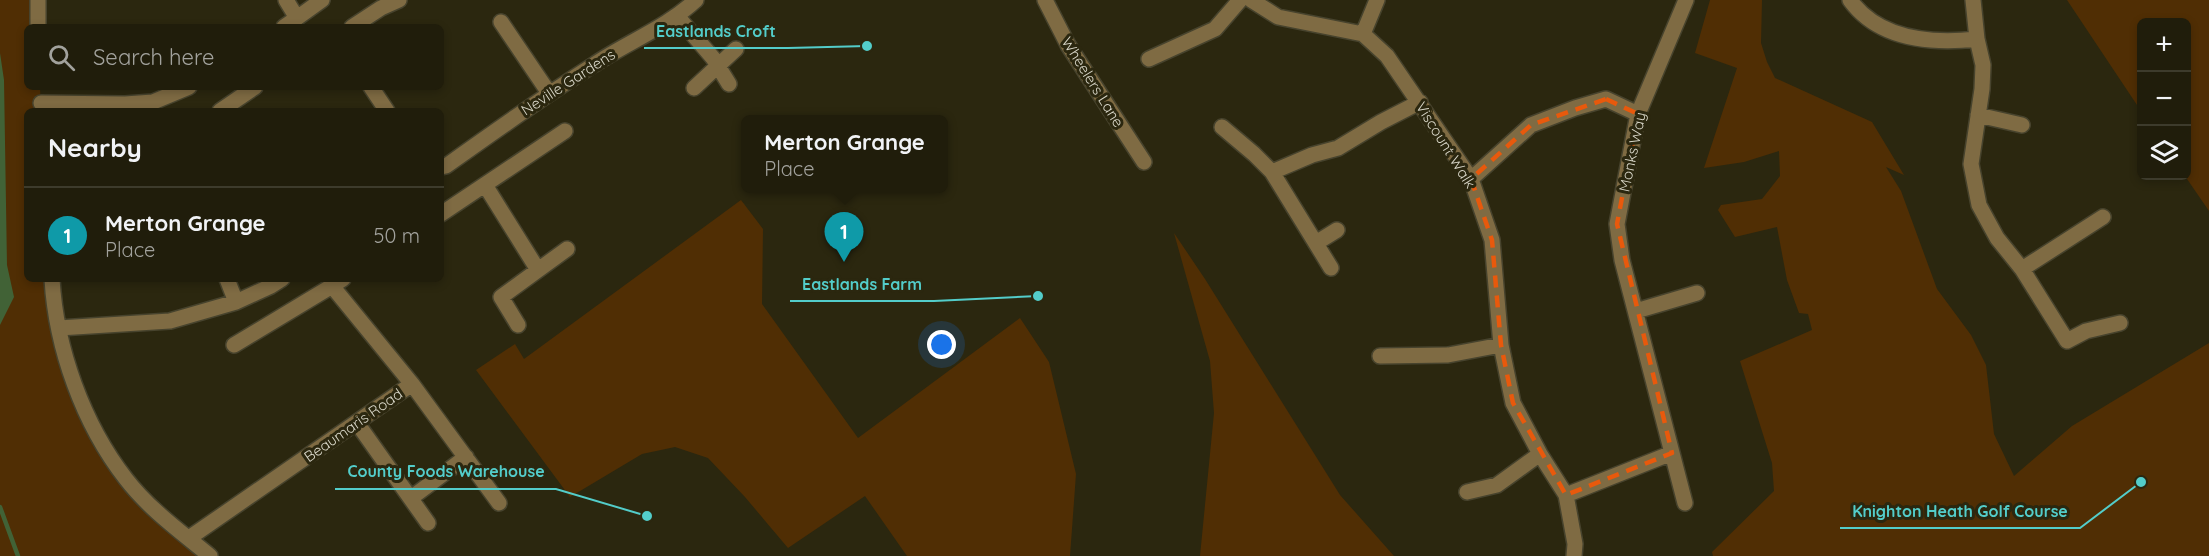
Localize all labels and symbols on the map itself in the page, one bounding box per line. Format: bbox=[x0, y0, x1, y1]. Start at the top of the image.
callout: Eastlands Croft bbox=[644, 14, 788, 48]
text: Eastlands Croft bbox=[656, 21, 776, 41]
street label: Wheelers Lane bbox=[1058, 33, 1128, 131]
street label: Neville Gardens bbox=[517, 45, 619, 119]
street label: Viscount Walk bbox=[1412, 98, 1480, 192]
street label: Monks Way bbox=[1614, 110, 1650, 194]
pin: 1 bbox=[824, 212, 864, 262]
callout: Eastlands Farm bbox=[790, 267, 934, 301]
text: Eastlands Farm bbox=[802, 274, 922, 294]
your location bbox=[927, 330, 956, 359]
street label: Beaumaris Road bbox=[300, 384, 406, 466]
callout: County Foods Warehouse bbox=[335, 455, 556, 489]
text: County Foods Warehouse bbox=[347, 461, 545, 481]
callout: Knighton Heath Golf Course bbox=[1840, 494, 2080, 528]
text: Knighton Heath Golf Course bbox=[1852, 501, 2068, 521]

